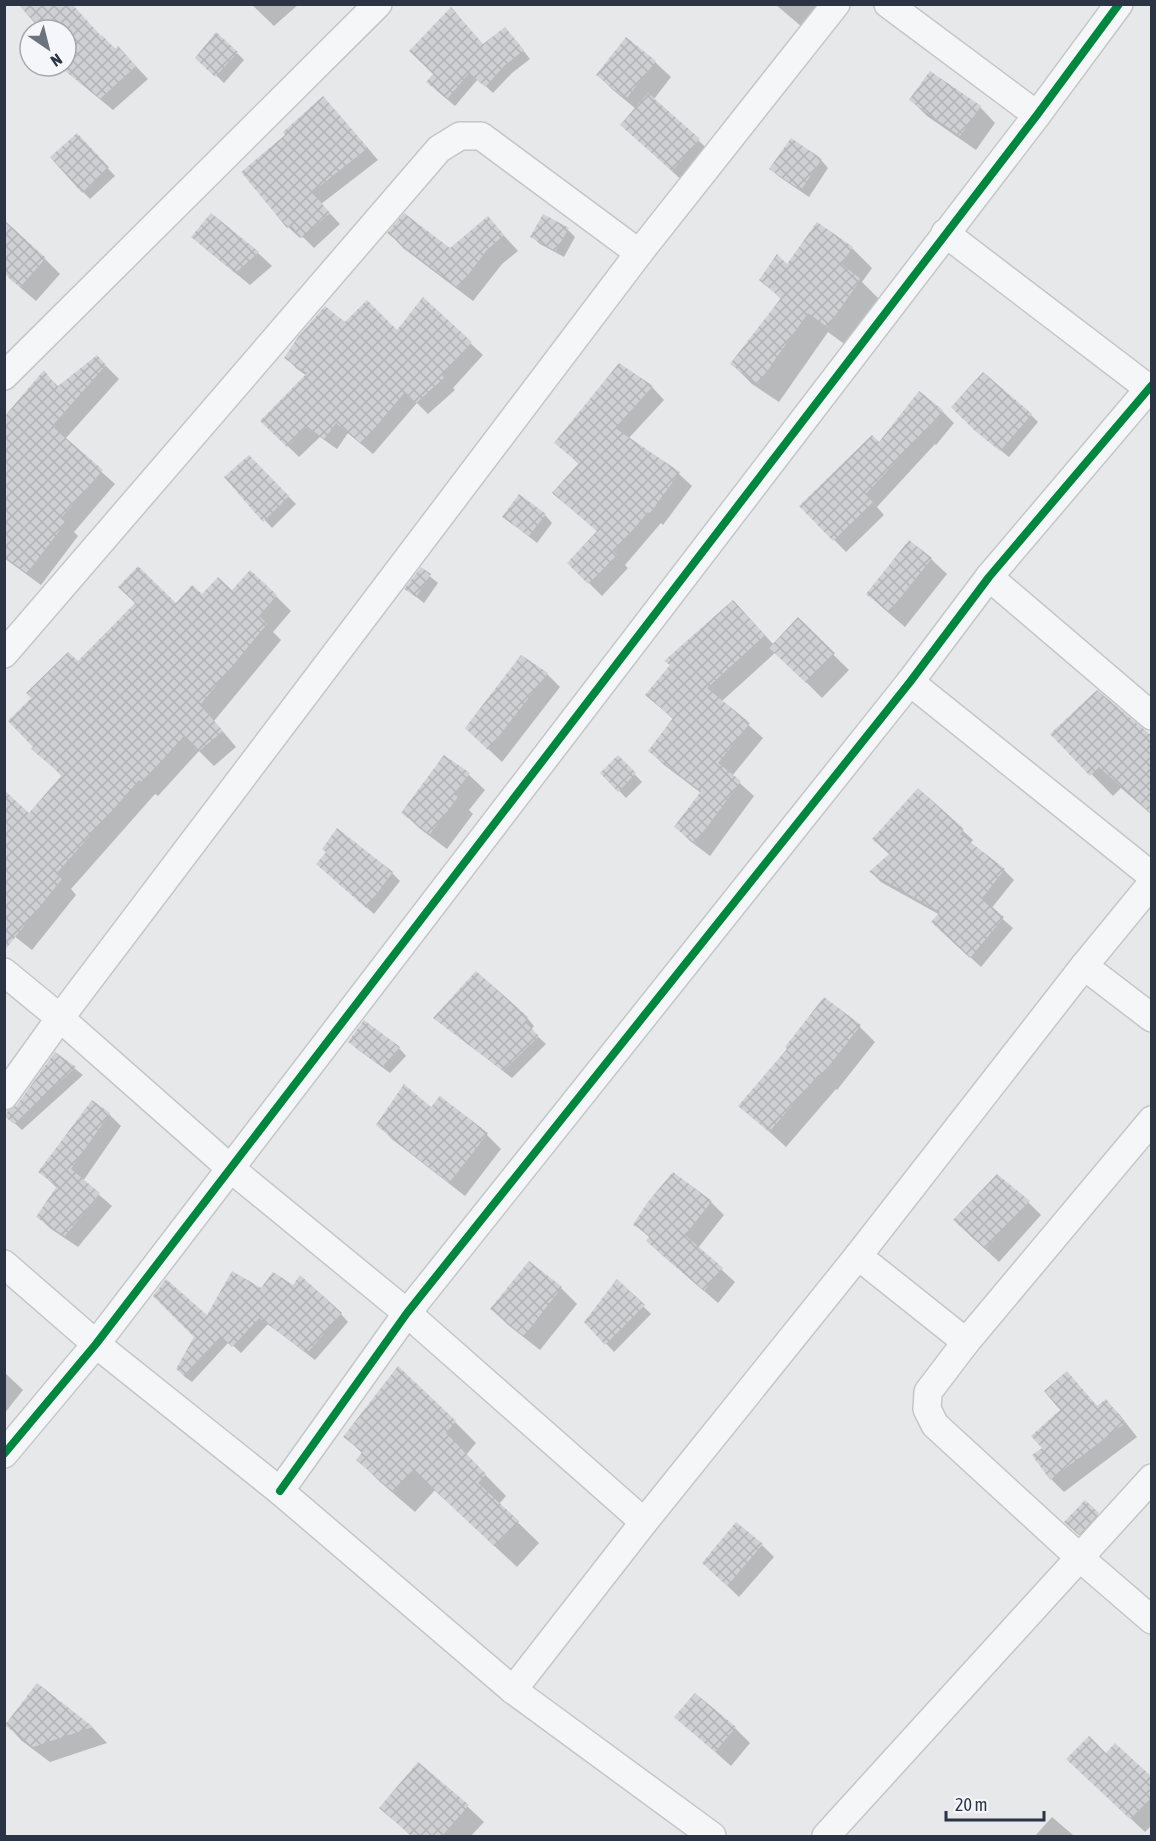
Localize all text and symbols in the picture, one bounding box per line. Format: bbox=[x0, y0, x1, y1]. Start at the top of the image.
north arrow bbox=[18, 18, 78, 78]
text: N bbox=[48, 50, 66, 70]
scale bar bbox=[946, 1784, 1044, 1822]
text: 20 m bbox=[955, 1794, 987, 1815]

